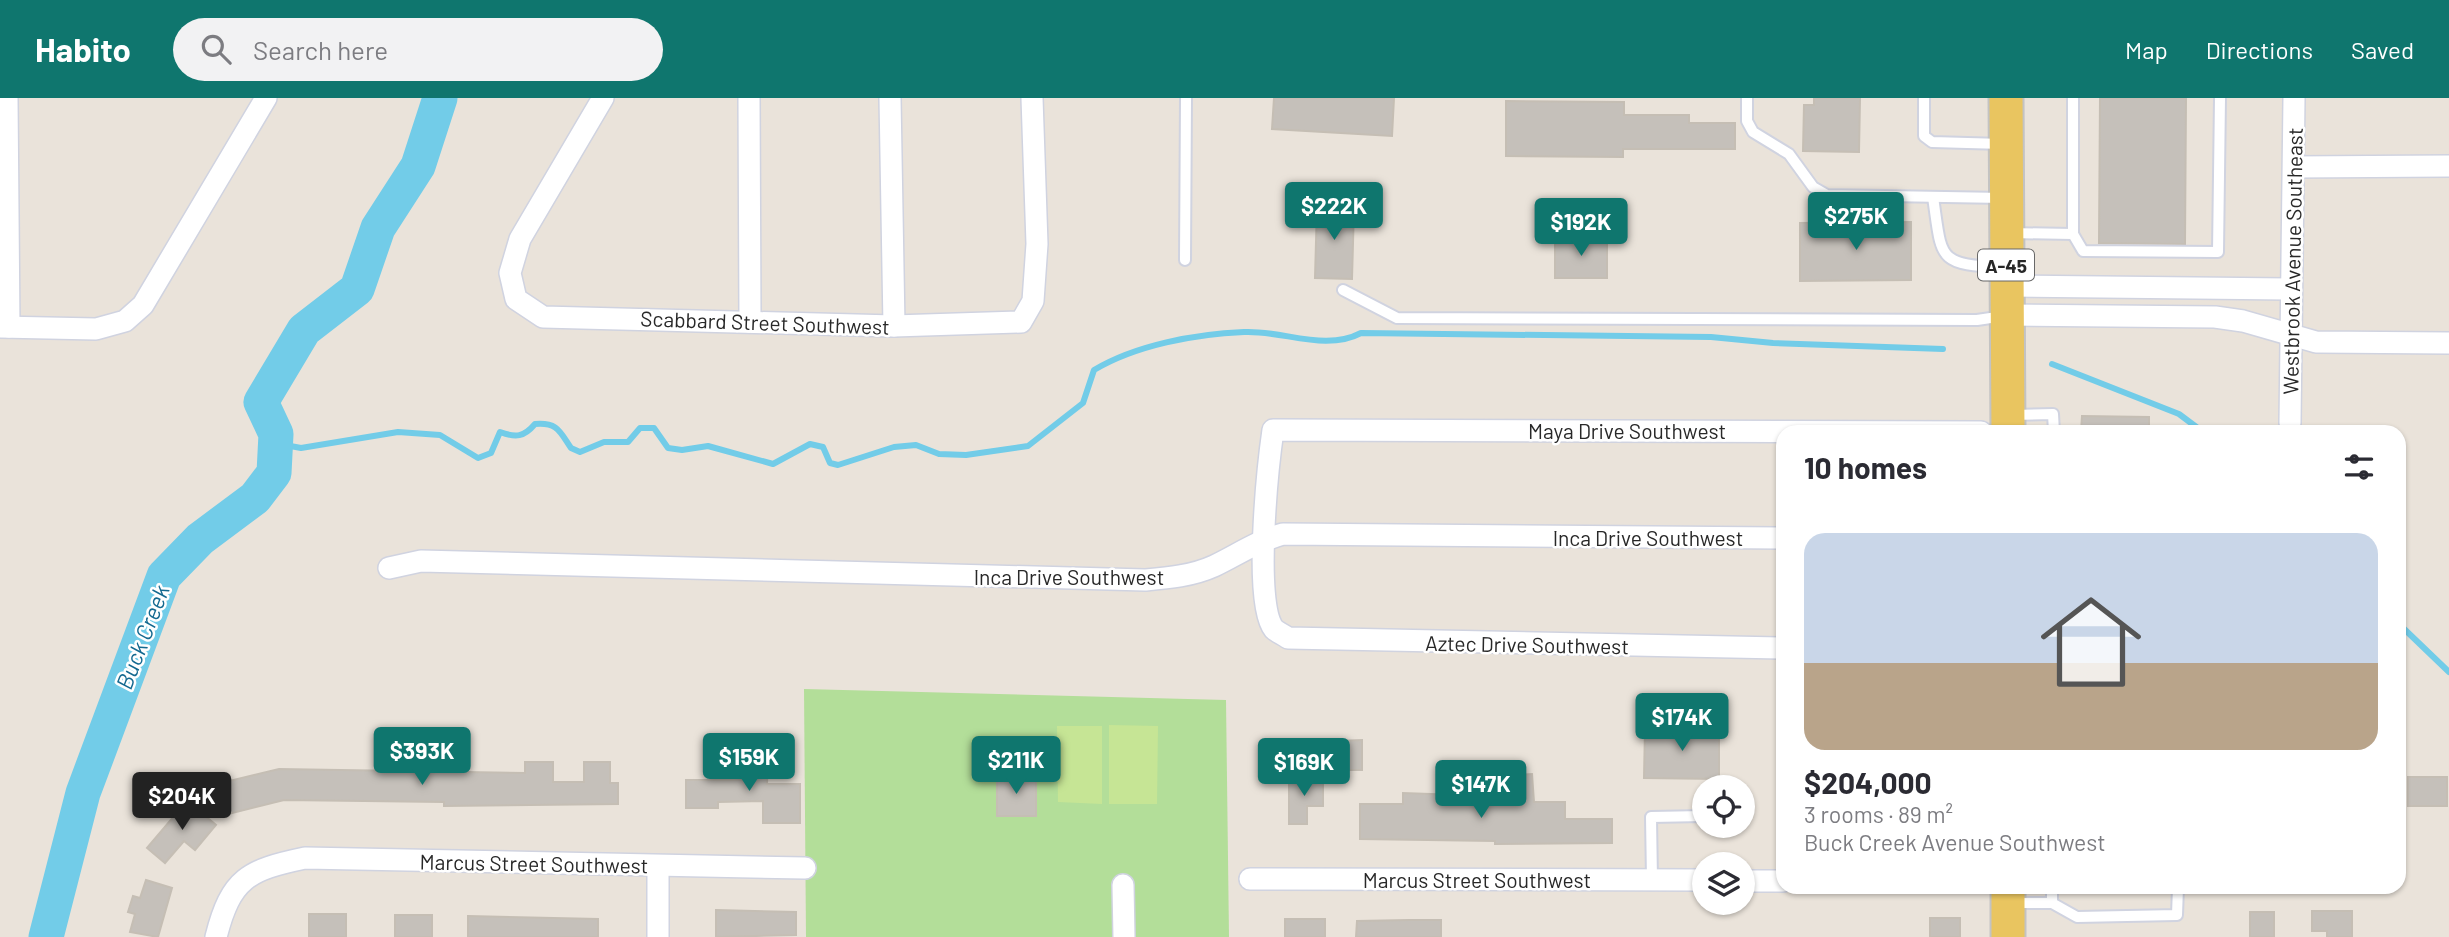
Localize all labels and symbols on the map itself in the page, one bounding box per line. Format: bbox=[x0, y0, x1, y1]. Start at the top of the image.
street label: Westbrook Avenue Southeast bbox=[2277, 127, 2307, 395]
pin: $222K bbox=[1285, 183, 1383, 242]
pin: $275K bbox=[1807, 192, 1905, 252]
pin: $192K bbox=[1532, 198, 1630, 258]
road number: A-45 bbox=[1978, 250, 2034, 280]
street label: Scabbard Street Southwest bbox=[640, 305, 890, 339]
street label: Maya Drive Southwest bbox=[1528, 418, 1726, 443]
street label: Inca Drive Southwest bbox=[1553, 525, 1743, 550]
street label: Inca Drive Southwest bbox=[974, 564, 1164, 589]
water label: Buck Creek bbox=[109, 581, 175, 693]
street label: Aztec Drive Southwest bbox=[1425, 630, 1629, 658]
pin: $174K bbox=[1633, 694, 1731, 753]
pin: $393K bbox=[373, 728, 471, 787]
pin: $159K bbox=[700, 734, 798, 793]
pin: $211K bbox=[967, 736, 1065, 796]
pin: $169K bbox=[1255, 738, 1353, 798]
pin: $147K bbox=[1432, 760, 1530, 820]
pin: $204K bbox=[133, 772, 231, 832]
street label: Marcus Street Southwest bbox=[420, 849, 648, 877]
street label: Marcus Street Southwest bbox=[1363, 867, 1591, 892]

